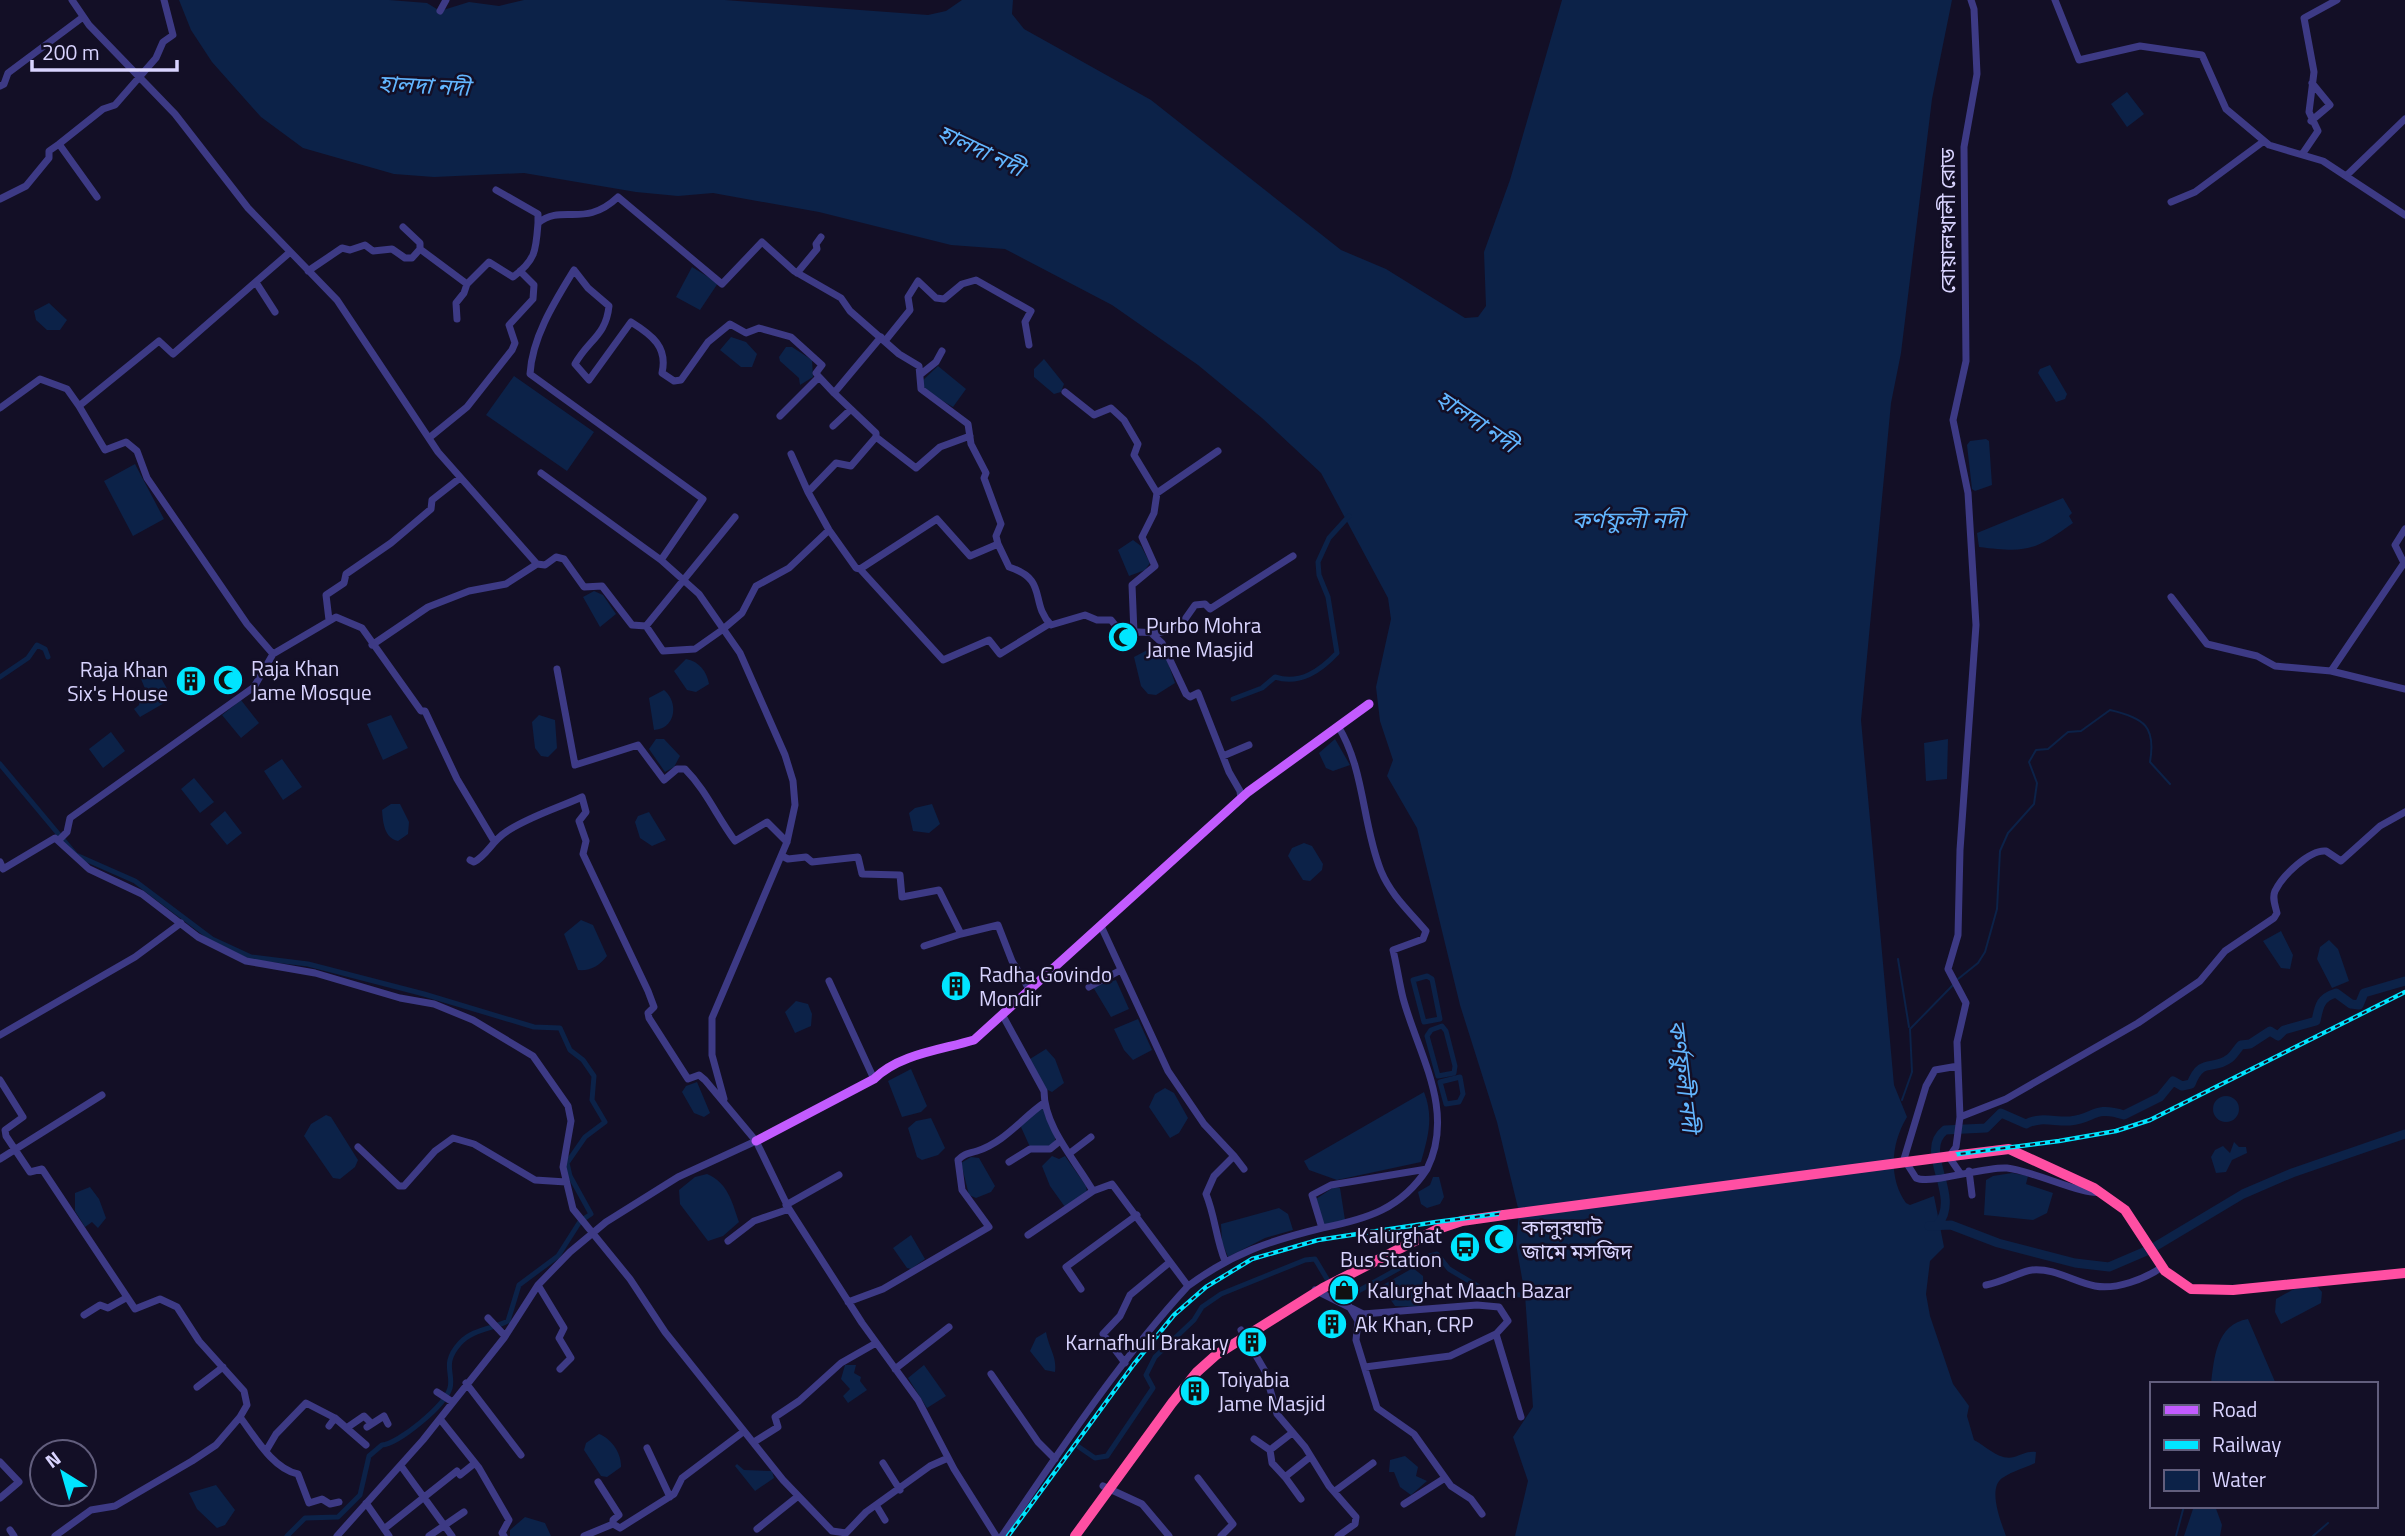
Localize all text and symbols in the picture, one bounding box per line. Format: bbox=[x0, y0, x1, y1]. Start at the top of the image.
scale bar bbox=[32, 28, 177, 72]
text: 200 m bbox=[42, 36, 99, 68]
water label: হালদা নদী bbox=[377, 65, 475, 105]
water label: হালদা নদী bbox=[932, 115, 1034, 187]
street label: বোয়ালখালী রোড bbox=[1931, 147, 1963, 294]
water label: হালদা নদী bbox=[1429, 381, 1528, 463]
water label: কর্ণফুলী নদী bbox=[1572, 502, 1688, 537]
place label: Purbo Mohra Jame Masjid bbox=[1146, 609, 1262, 665]
mosque icon: Purbo Mohra Jame Masjid bbox=[1106, 620, 1140, 654]
place label: Raja Khan Jame Mosque bbox=[251, 652, 372, 708]
place label: Raja Khan Six's House bbox=[67, 653, 168, 709]
mosque icon: Raja Khan Jame Mosque bbox=[211, 663, 245, 697]
building icon: Raja Khan Six's House bbox=[174, 664, 208, 698]
place label: Radha Govindo Mondir bbox=[979, 958, 1112, 1014]
building icon: Radha Govindo Mondir bbox=[939, 969, 973, 1003]
water label: কর্ণফুলী নদী bbox=[1660, 1018, 1709, 1138]
place label: কালুরঘাট জামে মসজিদ bbox=[1521, 1211, 1632, 1267]
place label: Kalurghat Bus Station bbox=[1340, 1219, 1443, 1275]
mosque icon: কালুরঘাট জামে মসজিদ bbox=[1482, 1222, 1516, 1256]
bus stop icon: Kalurghat Bus Station bbox=[1448, 1230, 1482, 1264]
shop icon: Kalurghat Maach Bazar bbox=[1327, 1273, 1361, 1307]
place label: Kalurghat Maach Bazar bbox=[1367, 1274, 1572, 1306]
building icon: Ak Khan, CRP bbox=[1315, 1307, 1349, 1341]
place label: Ak Khan, CRP bbox=[1355, 1308, 1473, 1340]
building icon: Karnafhuli Brakary bbox=[1235, 1325, 1269, 1359]
place label: Karnafhuli Brakary bbox=[1065, 1326, 1229, 1358]
place label: Toiyabia Jame Masjid bbox=[1218, 1363, 1326, 1419]
building icon: Toiyabia Jame Masjid bbox=[1178, 1374, 1212, 1408]
legend bbox=[2150, 1382, 2377, 1508]
text: Road bbox=[2212, 1393, 2257, 1425]
text: Railway bbox=[2212, 1428, 2281, 1460]
north arrow bbox=[28, 1438, 98, 1508]
text: N bbox=[38, 1443, 66, 1475]
text: Water bbox=[2212, 1463, 2266, 1495]

